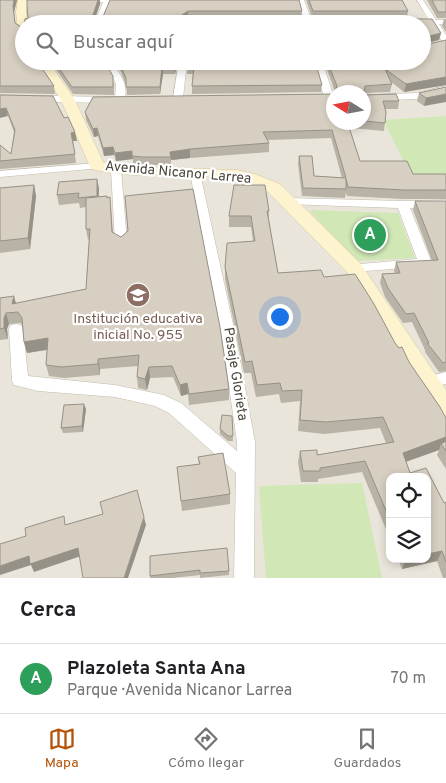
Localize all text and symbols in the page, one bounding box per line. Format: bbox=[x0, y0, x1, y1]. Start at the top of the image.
search box bbox=[15, 15, 431, 70]
icon: search bbox=[33, 29, 61, 57]
text: Buscar aquí bbox=[73, 31, 173, 55]
north arrow bbox=[326, 85, 371, 130]
street label: Avenida Nicanor Larrea bbox=[104, 158, 252, 188]
pin: A bbox=[354, 216, 386, 254]
school or university icon: Institución educativa inicial No. 955 bbox=[125, 282, 151, 308]
your location bbox=[267, 304, 293, 330]
place label: Institución educativa inicial No. 955 bbox=[73, 311, 203, 344]
street label: Pasaje Glorieta bbox=[219, 326, 251, 422]
map controls bbox=[386, 473, 431, 563]
button: locate bbox=[386, 473, 431, 518]
button: layers bbox=[386, 518, 431, 563]
text: Cerca bbox=[20, 597, 76, 624]
text: Plazoleta Santa Ana bbox=[67, 657, 246, 681]
text: A bbox=[30, 669, 42, 689]
text: 70 m bbox=[391, 669, 426, 689]
text: Parque · Avenida Nicanor Larrea bbox=[67, 681, 292, 701]
tab: Mapa bbox=[45, 725, 79, 772]
tab: Cómo llegar bbox=[168, 725, 244, 772]
tab: Guardados bbox=[334, 725, 401, 772]

